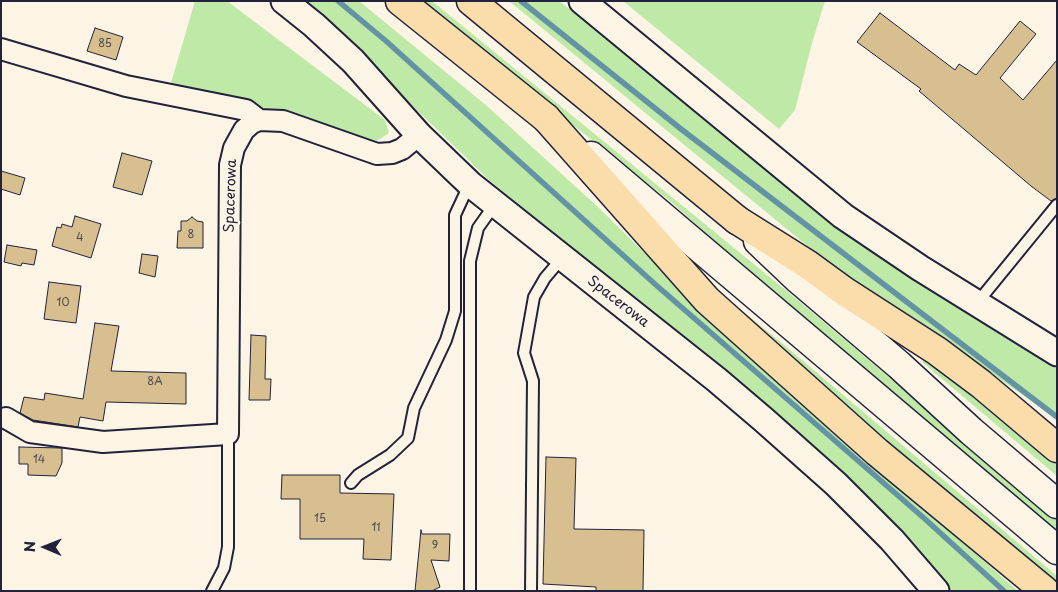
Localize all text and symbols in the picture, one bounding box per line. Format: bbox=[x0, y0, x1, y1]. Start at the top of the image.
house number: 85 bbox=[98, 37, 112, 51]
street label: Spacerowa bbox=[221, 159, 241, 233]
house number: 8 bbox=[188, 228, 194, 242]
house number: 4 bbox=[76, 231, 84, 245]
street label: Spacerowa bbox=[584, 273, 652, 331]
house number: 10 bbox=[57, 296, 69, 310]
house number: 8A bbox=[147, 375, 163, 389]
house number: 14 bbox=[33, 453, 45, 467]
house number: 15 bbox=[314, 512, 326, 526]
house number: 11 bbox=[371, 521, 381, 535]
north arrow bbox=[20, 522, 70, 572]
house number: 9 bbox=[432, 539, 438, 553]
text: N bbox=[19, 541, 40, 552]

